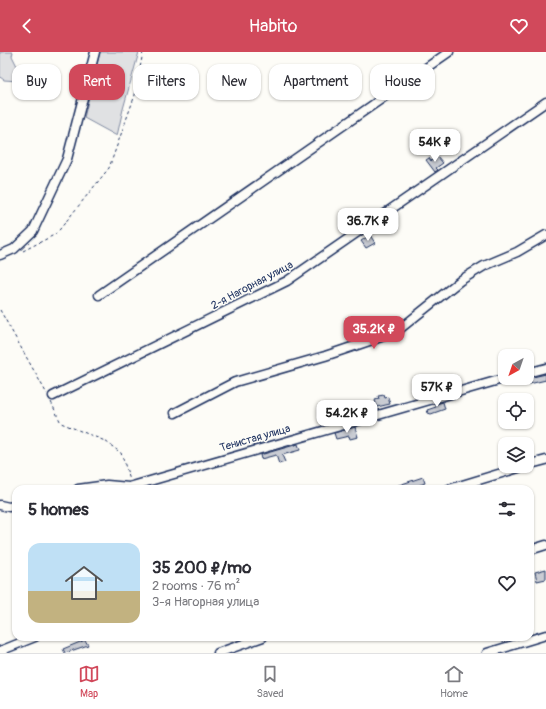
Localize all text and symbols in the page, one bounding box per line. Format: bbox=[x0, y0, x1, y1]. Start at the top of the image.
icon: back bbox=[16, 15, 38, 37]
text: Habito bbox=[249, 15, 297, 38]
icon: heart bbox=[508, 15, 530, 37]
chip: Buy bbox=[12, 64, 61, 100]
chip: Rent bbox=[69, 64, 125, 100]
chip: Filters bbox=[133, 64, 199, 100]
chip: New bbox=[207, 64, 261, 100]
chip: Apartment bbox=[269, 64, 362, 100]
chip: House bbox=[370, 64, 435, 100]
pin: 54K ₽ bbox=[407, 129, 463, 163]
text: 54K ₽ bbox=[418, 134, 452, 150]
pin: 36.7K ₽ bbox=[331, 208, 405, 242]
text: 36.7K ₽ bbox=[346, 213, 390, 229]
street label: 2-я Нагорная улица bbox=[209, 258, 295, 312]
pin: 35.2K ₽ bbox=[337, 316, 411, 350]
text: 35.2K ₽ bbox=[353, 321, 395, 337]
north arrow bbox=[498, 349, 534, 385]
map controls bbox=[498, 349, 534, 473]
pin: 57K ₽ bbox=[409, 374, 465, 408]
text: 57K ₽ bbox=[421, 379, 453, 395]
button: locate bbox=[498, 393, 534, 429]
pin: 54.2K ₽ bbox=[310, 400, 384, 434]
text: 54.2K ₽ bbox=[325, 405, 369, 421]
street label: Тенистая улица bbox=[218, 422, 292, 454]
button: layers bbox=[498, 437, 534, 473]
icon: filters bbox=[496, 498, 518, 520]
text: 5 homes bbox=[28, 499, 89, 520]
text: 35 200 ₽/mo bbox=[152, 557, 251, 578]
icon: home bbox=[60, 559, 108, 607]
icon: heart bbox=[496, 572, 518, 594]
text: 2 rooms · 76 m² bbox=[152, 578, 240, 594]
text: 3-я Нагорная улица bbox=[152, 594, 259, 610]
tab: Map bbox=[78, 663, 100, 700]
tab: Saved bbox=[256, 663, 284, 700]
tab: Home bbox=[440, 663, 468, 700]

